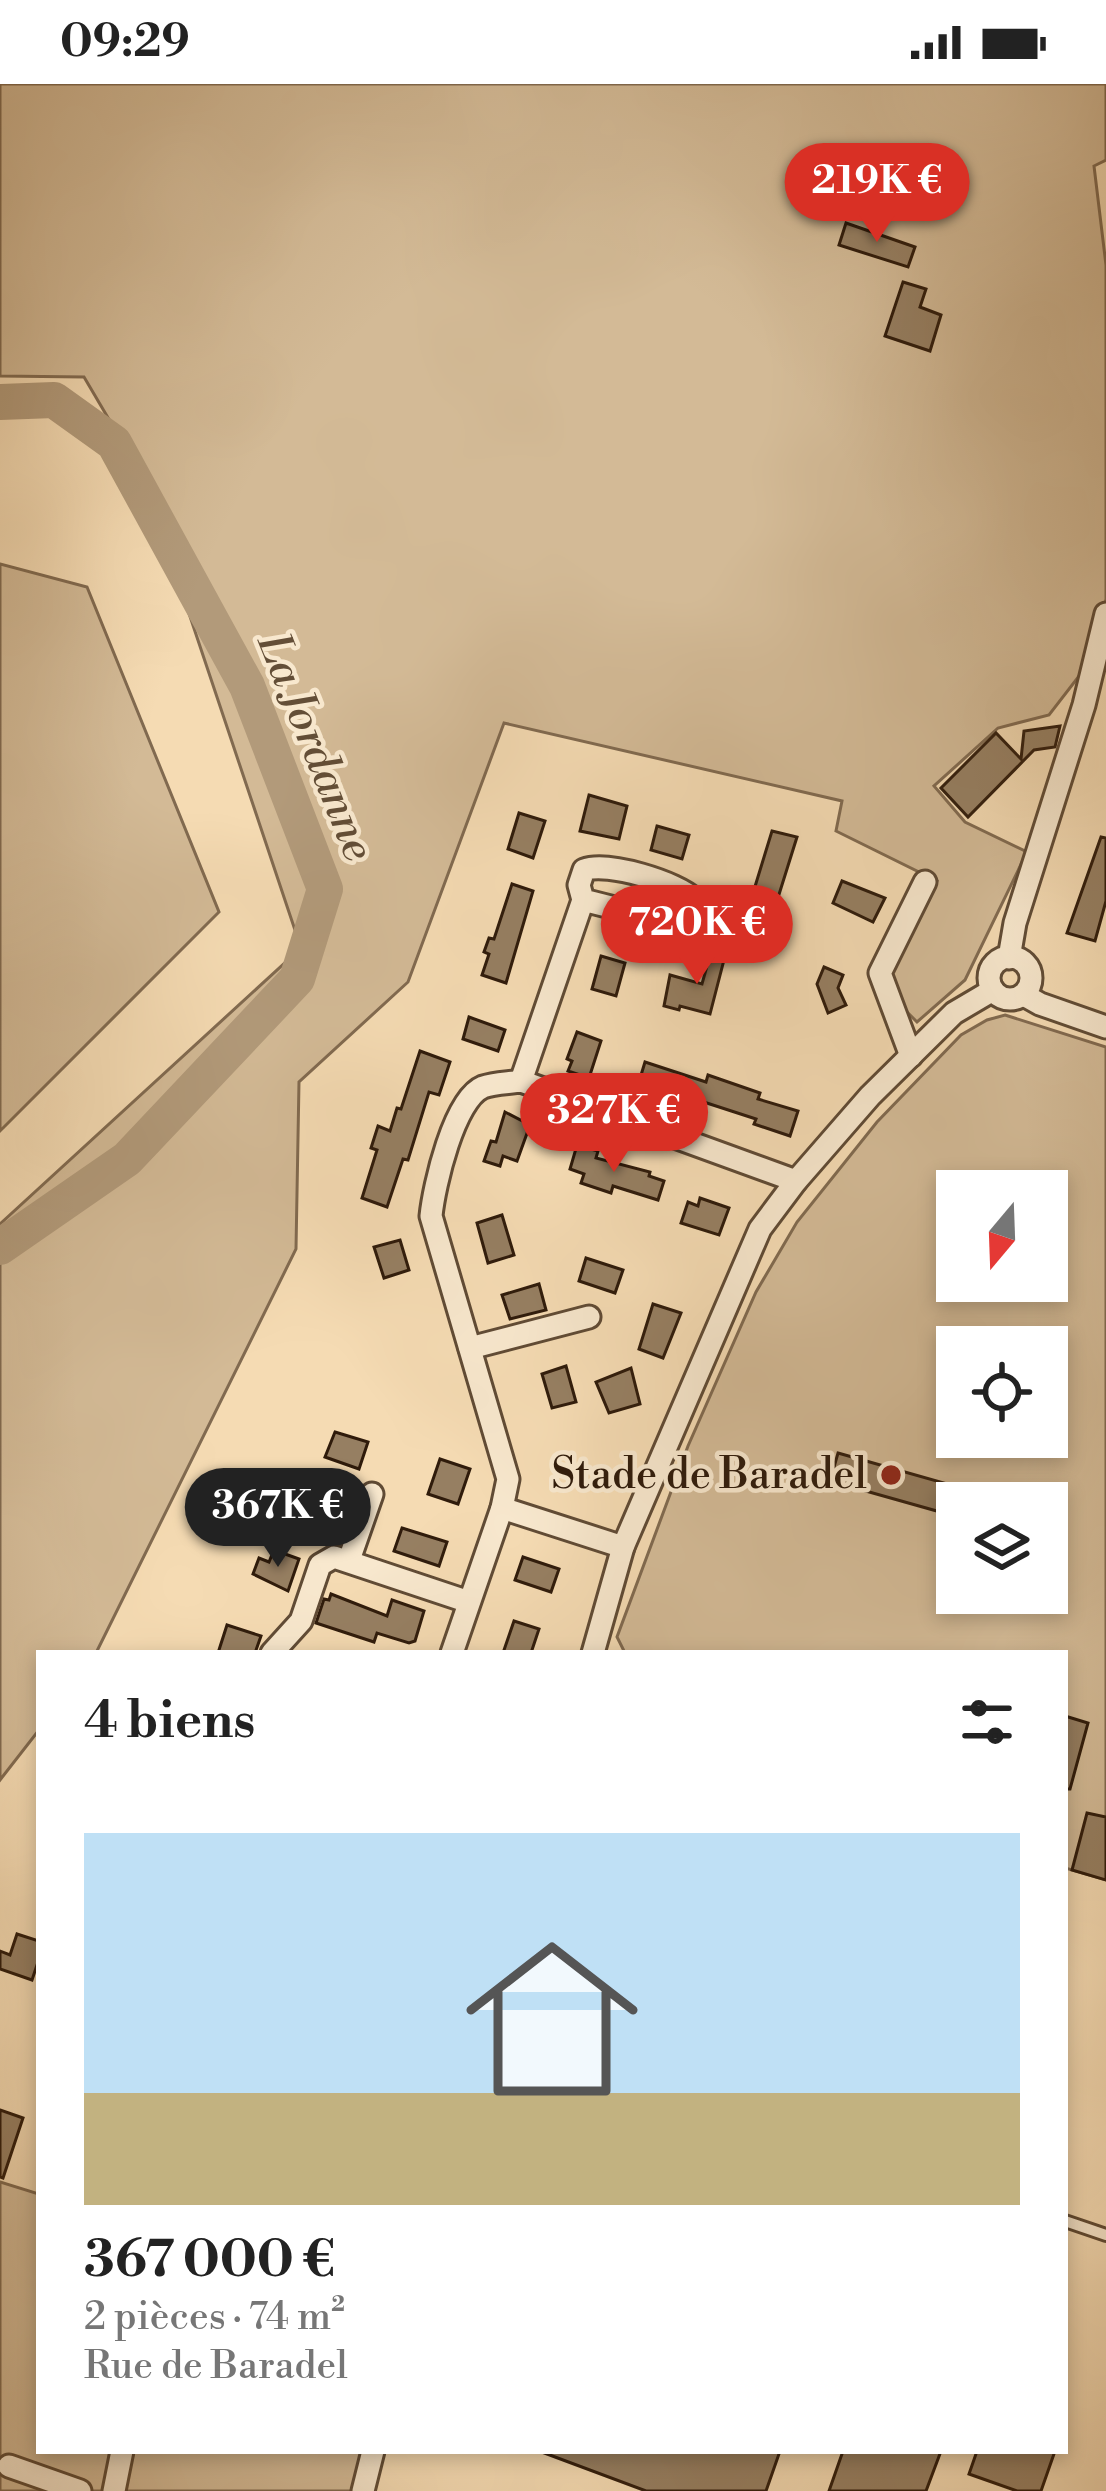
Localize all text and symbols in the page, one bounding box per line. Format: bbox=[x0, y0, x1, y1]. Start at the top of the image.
text: 09:29 bbox=[60, 14, 190, 71]
pin: 219K € bbox=[779, 143, 975, 245]
text: 219K € bbox=[812, 157, 942, 206]
water label: La Jordanne bbox=[243, 624, 386, 869]
pin: 720K € bbox=[599, 885, 795, 987]
text: 720K € bbox=[628, 899, 766, 948]
pin: 327K € bbox=[516, 1073, 712, 1175]
text: 327K € bbox=[547, 1087, 681, 1136]
north arrow bbox=[936, 1170, 1068, 1302]
map controls bbox=[936, 1170, 1068, 1614]
button: locate bbox=[936, 1326, 1068, 1458]
place label: Stade de Baradel bbox=[551, 1449, 867, 1502]
marker: Stade de Baradel bbox=[878, 1462, 904, 1488]
pin: 367K € bbox=[180, 1468, 376, 1570]
text: 367K € bbox=[212, 1482, 344, 1531]
button: layers bbox=[936, 1482, 1068, 1614]
icon: filters bbox=[954, 1689, 1020, 1755]
text: 4 biens bbox=[84, 1690, 255, 1754]
icon: home bbox=[444, 1911, 660, 2127]
text: 367 000 € bbox=[84, 2229, 335, 2293]
text: 2 pièces · 74 m² bbox=[84, 2293, 345, 2342]
text: Rue de Baradel bbox=[84, 2342, 348, 2391]

